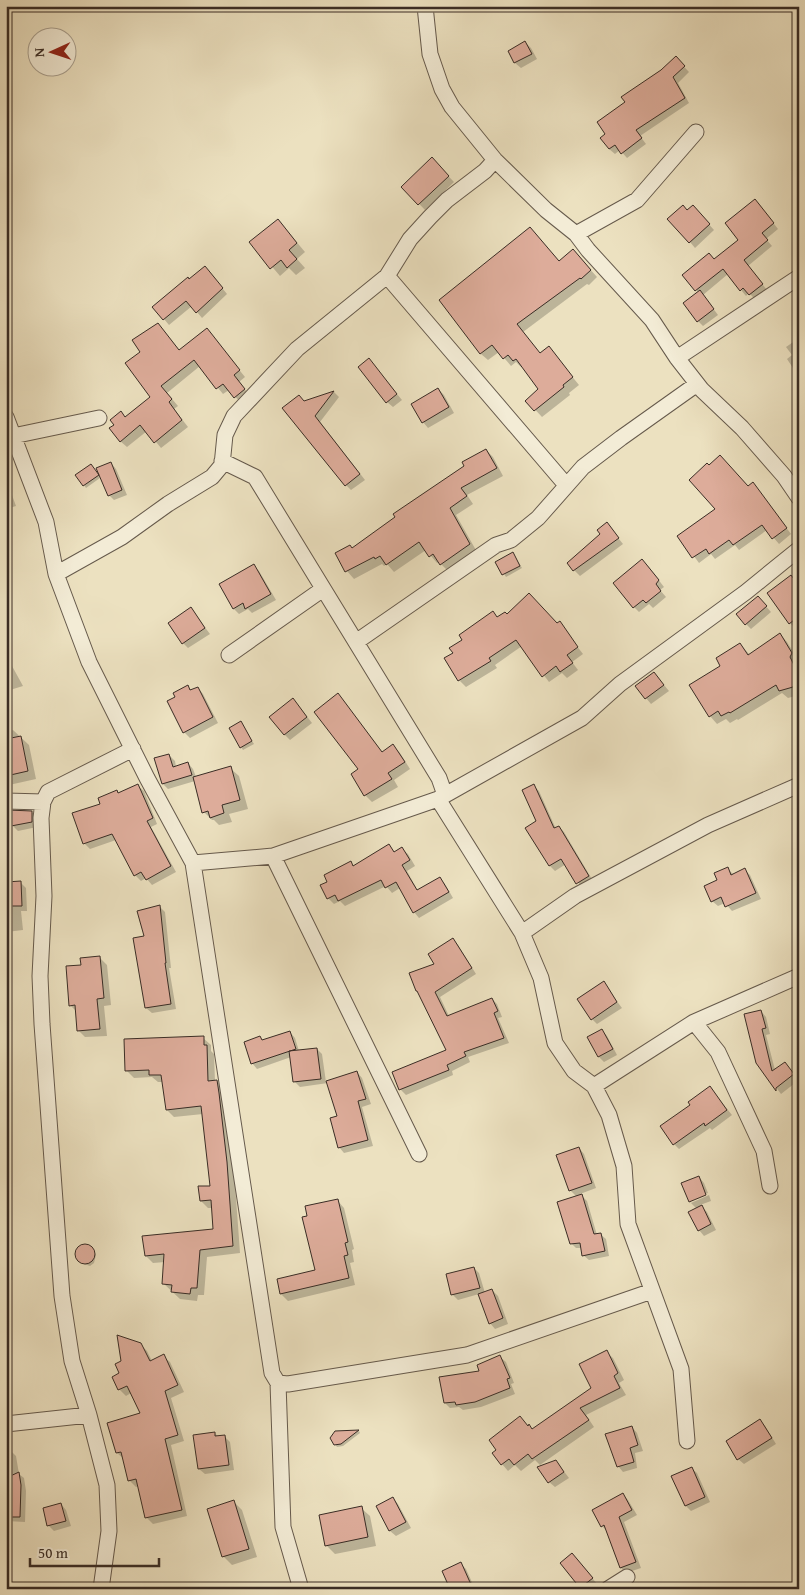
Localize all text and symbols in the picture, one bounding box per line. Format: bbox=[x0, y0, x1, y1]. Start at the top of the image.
north arrow bbox=[28, 28, 78, 78]
text: N bbox=[29, 47, 49, 58]
scale bar bbox=[30, 1535, 159, 1567]
text: 50 m bbox=[38, 1542, 69, 1563]

